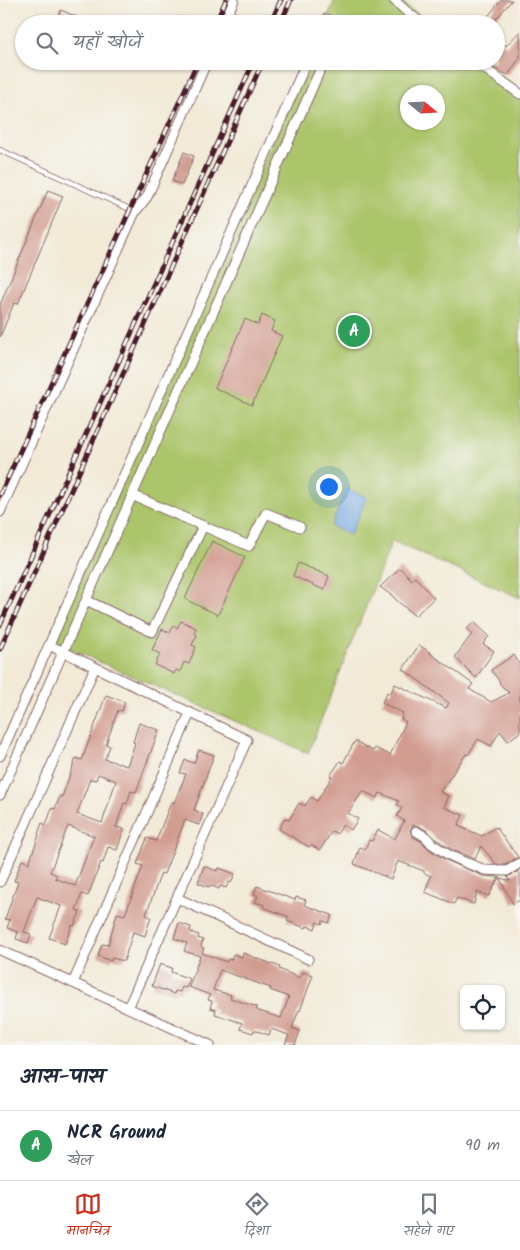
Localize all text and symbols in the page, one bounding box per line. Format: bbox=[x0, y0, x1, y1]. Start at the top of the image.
search box bbox=[15, 15, 505, 70]
text: यहाँ खोजें bbox=[73, 28, 142, 58]
icon: search bbox=[33, 29, 61, 57]
north arrow bbox=[400, 85, 445, 130]
pin: A bbox=[338, 312, 370, 350]
your location bbox=[316, 474, 342, 500]
map controls bbox=[460, 985, 505, 1030]
button: locate bbox=[460, 985, 505, 1030]
text: आस-पास bbox=[20, 1061, 104, 1094]
text: NCR Ground bbox=[67, 1118, 166, 1148]
text: A bbox=[31, 1133, 41, 1158]
text: 90 m bbox=[465, 1133, 500, 1158]
text: खेल bbox=[67, 1148, 92, 1173]
tab: मानचित्र bbox=[66, 1190, 110, 1242]
tab: दिशा bbox=[243, 1190, 271, 1242]
tab: सहेजे गए bbox=[404, 1190, 454, 1242]

